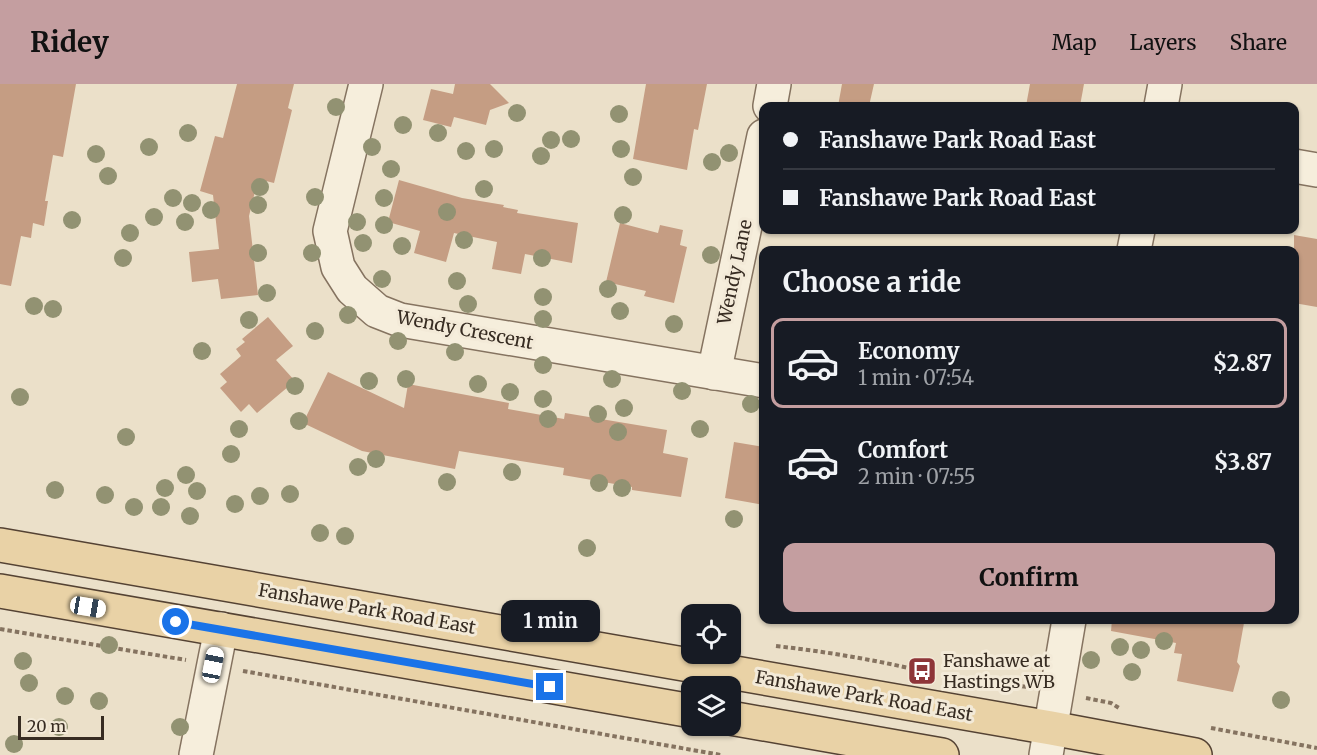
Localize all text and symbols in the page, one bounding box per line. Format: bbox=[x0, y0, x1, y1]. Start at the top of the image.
text: Ridey bbox=[30, 24, 109, 60]
text: Map bbox=[1052, 29, 1097, 56]
text: Layers bbox=[1130, 29, 1197, 56]
text: Share bbox=[1230, 29, 1287, 56]
text: Fanshawe Park Road East bbox=[819, 126, 1096, 154]
text: Fanshawe Park Road East bbox=[819, 184, 1096, 212]
street label: Wendy Lane bbox=[712, 217, 757, 327]
text: Choose a ride bbox=[783, 265, 961, 299]
street label: Wendy Crescent bbox=[394, 305, 535, 354]
icon: car bbox=[786, 336, 840, 390]
text: Economy bbox=[858, 337, 959, 365]
text: $2.87 bbox=[1213, 349, 1272, 377]
text: 1 min · 07:54 bbox=[858, 365, 974, 390]
icon: car bbox=[786, 435, 840, 489]
text: Comfort bbox=[858, 436, 948, 464]
text: $3.87 bbox=[1214, 448, 1272, 476]
text: 2 min · 07:55 bbox=[858, 464, 976, 489]
button: Confirm bbox=[783, 543, 1275, 612]
street label: Fanshawe Park Road East bbox=[257, 578, 478, 639]
car bbox=[69, 595, 107, 619]
callout: 1 min bbox=[500, 600, 600, 642]
map controls bbox=[681, 604, 741, 736]
button: locate bbox=[681, 604, 741, 664]
route start bbox=[162, 608, 189, 635]
text: 1 min bbox=[523, 608, 578, 633]
car bbox=[201, 646, 225, 684]
place label: Fanshawe at Hastings WB bbox=[943, 649, 1055, 693]
bus stop icon: Fanshawe at Hastings WB bbox=[906, 655, 938, 687]
street label: Fanshawe Park Road East bbox=[754, 665, 975, 726]
route end bbox=[536, 673, 563, 700]
button: layers bbox=[681, 676, 741, 736]
scale bar bbox=[18, 713, 104, 740]
text: 20 m bbox=[27, 716, 66, 736]

